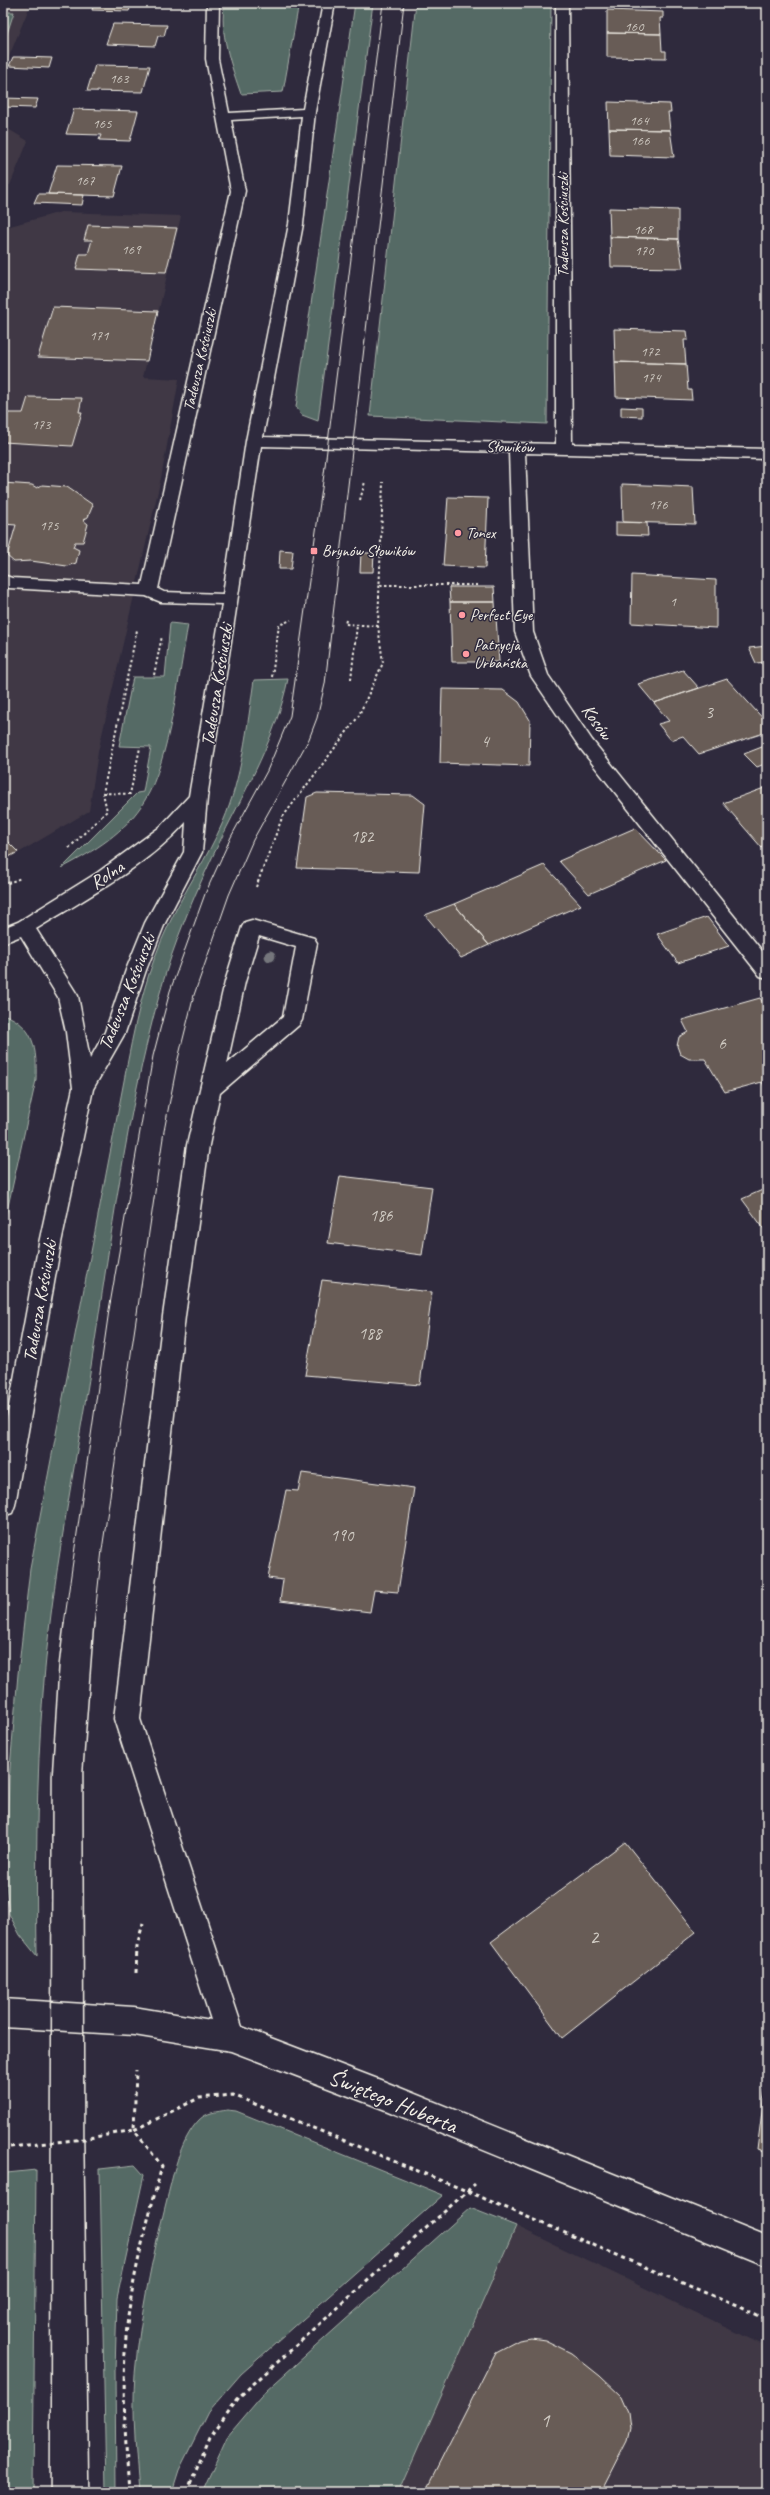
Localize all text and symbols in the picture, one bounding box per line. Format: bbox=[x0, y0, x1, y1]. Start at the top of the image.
house number: 160 bbox=[625, 18, 645, 35]
house number: 163 bbox=[110, 70, 130, 87]
house number: 164 bbox=[630, 112, 650, 129]
house number: 165 bbox=[93, 115, 112, 132]
house number: 166 bbox=[631, 132, 650, 149]
street label: Tadeusza Kościuszki bbox=[553, 171, 573, 277]
house number: 167 bbox=[76, 172, 95, 189]
house number: 168 bbox=[634, 221, 654, 238]
house number: 169 bbox=[122, 241, 142, 258]
house number: 170 bbox=[635, 242, 655, 259]
street label: Tadeusza Kościuszki bbox=[179, 305, 222, 413]
house number: 171 bbox=[90, 327, 109, 344]
house number: 172 bbox=[641, 343, 661, 360]
house number: 174 bbox=[642, 369, 662, 386]
house number: 173 bbox=[32, 416, 52, 433]
street label: Słowików bbox=[486, 437, 536, 457]
house number: 176 bbox=[649, 496, 668, 513]
house number: 175 bbox=[40, 517, 59, 534]
place label: Tonex bbox=[466, 523, 497, 543]
marker: Tonex bbox=[453, 528, 463, 538]
place label: Brynów Słowików bbox=[322, 541, 416, 561]
marker: Brynów Słowików bbox=[309, 546, 319, 556]
house number: 1 bbox=[670, 593, 677, 610]
place label: Perfect Eye bbox=[470, 605, 534, 625]
marker: Perfect Eye bbox=[457, 610, 467, 620]
street label: Tadeusza Kościuszki bbox=[195, 620, 239, 748]
place label: Patrycja Urbańska bbox=[474, 635, 528, 673]
marker: Patrycja Urbańska bbox=[461, 649, 471, 659]
street label: Kosów bbox=[576, 699, 619, 746]
house number: 3 bbox=[705, 702, 714, 723]
house number: 4 bbox=[481, 731, 491, 752]
house number: 182 bbox=[351, 826, 375, 847]
street label: Rolna bbox=[85, 854, 130, 895]
street label: Tadeusza Kościuszki bbox=[93, 928, 162, 1054]
house number: 6 bbox=[718, 1033, 727, 1054]
house number: 186 bbox=[370, 1205, 394, 1226]
street label: Tadeusza Kościuszki bbox=[17, 1236, 63, 1364]
house number: 188 bbox=[359, 1323, 384, 1344]
house number: 190 bbox=[331, 1525, 355, 1546]
house number: 2 bbox=[590, 1925, 601, 1950]
street label: Świętego Huberta bbox=[324, 2062, 463, 2141]
house number: 1 bbox=[541, 2408, 551, 2433]

